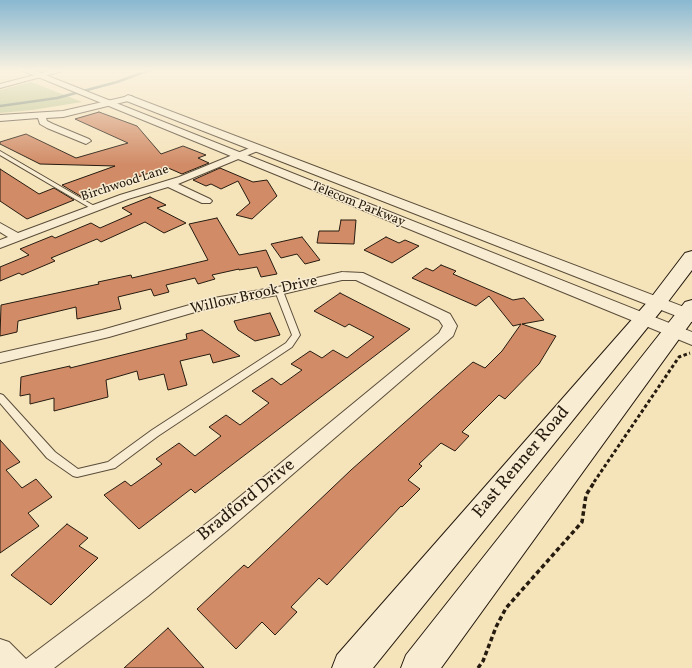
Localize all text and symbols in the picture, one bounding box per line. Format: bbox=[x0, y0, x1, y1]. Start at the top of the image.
street label: Birchwood Lane bbox=[79, 162, 171, 206]
street label: Telecom Parkway bbox=[309, 179, 407, 231]
street label: Willow Brook Drive bbox=[189, 273, 319, 319]
street label: East Renner Road bbox=[469, 403, 575, 523]
street label: Bradford Drive bbox=[194, 455, 300, 547]

